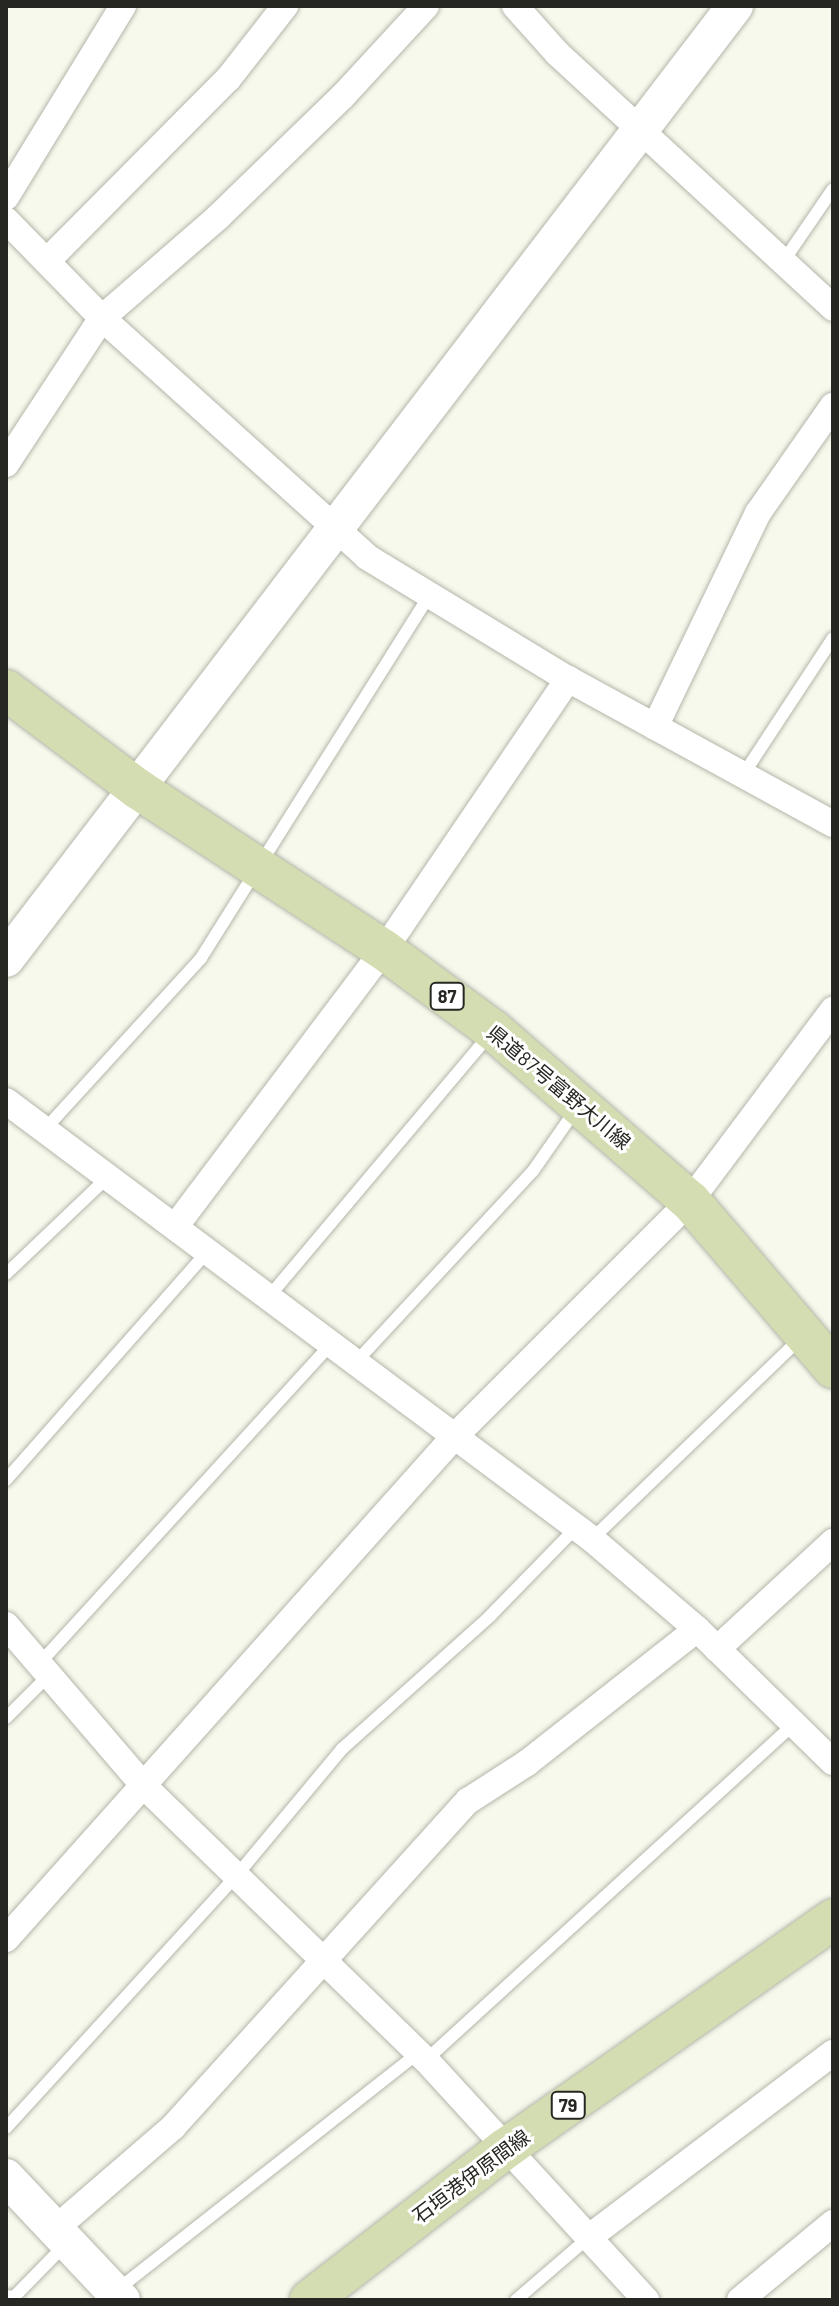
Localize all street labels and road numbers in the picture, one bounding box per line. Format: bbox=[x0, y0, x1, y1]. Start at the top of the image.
road number: 87 bbox=[429, 982, 465, 1010]
street label: 県道87号富野大川線 bbox=[482, 1020, 636, 1154]
road number: 79 bbox=[550, 2091, 586, 2119]
street label: 石垣港伊原間線 bbox=[408, 2124, 534, 2228]

